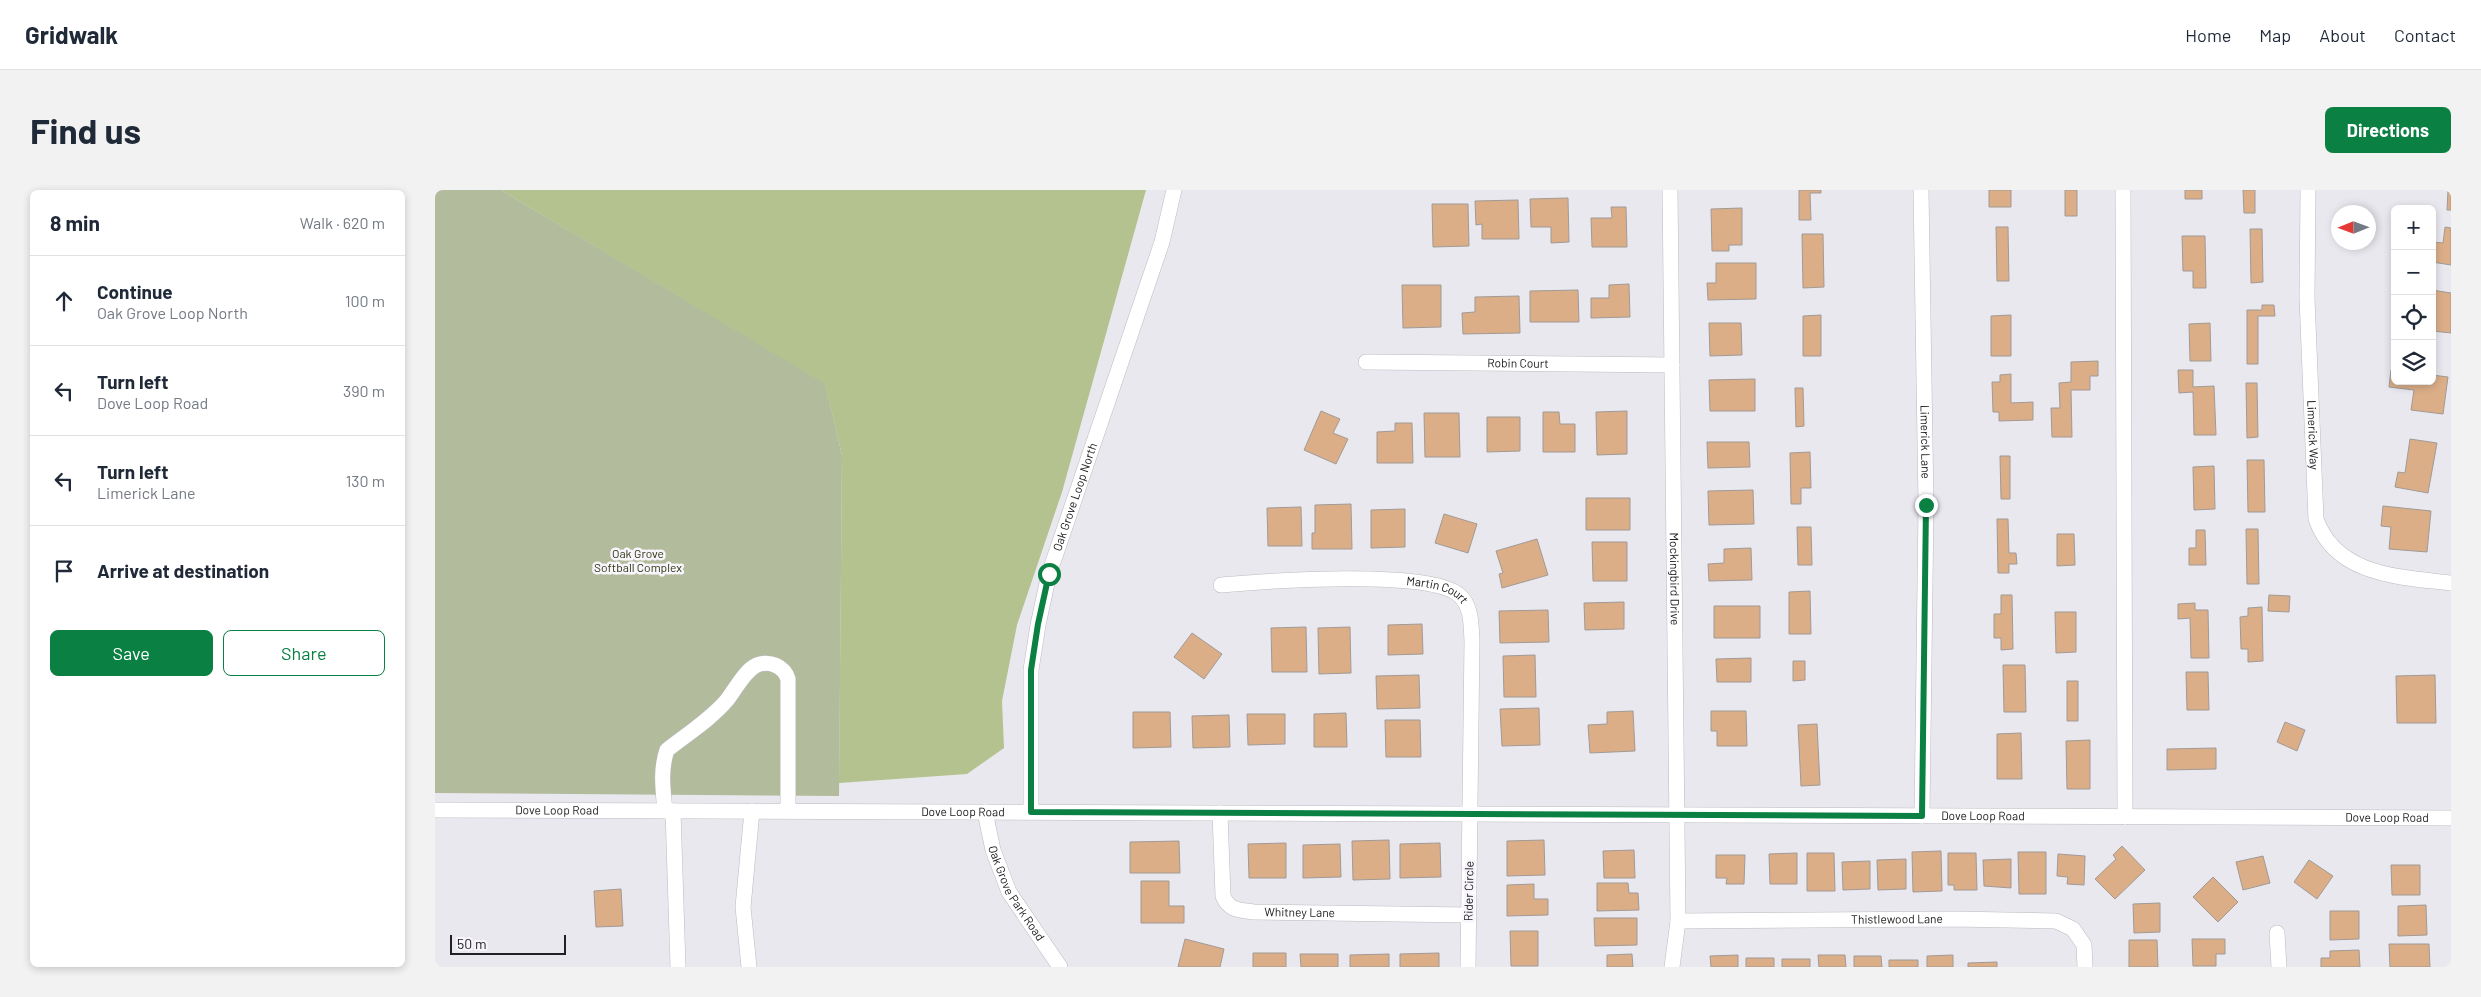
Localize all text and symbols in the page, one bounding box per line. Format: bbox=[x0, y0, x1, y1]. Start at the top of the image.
text: Gridwalk bbox=[25, 20, 118, 49]
text: Home bbox=[2185, 24, 2231, 46]
text: Map bbox=[2259, 24, 2291, 46]
text: About bbox=[2319, 24, 2366, 46]
text: Contact bbox=[2394, 24, 2456, 46]
button: Directions bbox=[2325, 107, 2451, 153]
text: Find us bbox=[30, 109, 141, 151]
north arrow bbox=[2331, 205, 2376, 250]
map controls bbox=[2391, 205, 2436, 385]
button: + bbox=[2391, 205, 2436, 250]
text: 8 min bbox=[50, 210, 100, 235]
text: Walk · 620 m bbox=[300, 213, 385, 232]
button: − bbox=[2391, 250, 2436, 295]
text: Continue bbox=[97, 280, 173, 303]
icon: ahead bbox=[50, 287, 78, 315]
text: 100 m bbox=[345, 291, 385, 310]
button: locate bbox=[2391, 295, 2436, 340]
text: Oak Grove Loop North bbox=[97, 303, 248, 322]
button: layers bbox=[2391, 340, 2436, 385]
street label: Robin Court bbox=[1487, 355, 1549, 370]
text: Turn left bbox=[97, 370, 168, 393]
icon: left bbox=[50, 377, 78, 405]
text: 390 m bbox=[343, 381, 385, 400]
text: Dove Loop Road bbox=[97, 393, 208, 412]
street label: Limerick Way bbox=[2305, 400, 2322, 470]
street label: Limerick Lane bbox=[1918, 405, 1934, 479]
street label: Oak Grove Loop North bbox=[1049, 441, 1099, 553]
text: Turn left bbox=[97, 460, 168, 483]
icon: left bbox=[50, 467, 78, 495]
text: 130 m bbox=[346, 471, 385, 490]
text: Limerick Lane bbox=[97, 483, 196, 502]
route end bbox=[1915, 494, 1938, 517]
street label: Mockingbird Drive bbox=[1668, 532, 1683, 626]
park label: Oak Grove Softball Complex bbox=[594, 546, 682, 574]
icon: arrive bbox=[50, 557, 78, 585]
text: Arrive at destination bbox=[97, 559, 269, 582]
route start bbox=[1038, 563, 1061, 586]
street label: Martin Court bbox=[1406, 573, 1472, 606]
button: Save bbox=[50, 630, 213, 676]
button: Share bbox=[223, 630, 385, 676]
street label: Dove Loop Road bbox=[515, 802, 599, 817]
street label: Dove Loop Road bbox=[921, 804, 1005, 818]
street label: Dove Loop Road bbox=[1941, 808, 2025, 822]
street label: Dove Loop Road bbox=[2345, 810, 2429, 824]
street label: Oak Grove Park Road bbox=[986, 844, 1048, 943]
street label: Rider Circle bbox=[1460, 861, 1476, 921]
street label: Whitney Lane bbox=[1264, 904, 1335, 919]
street label: Thistlewood Lane bbox=[1851, 911, 1943, 926]
scale bar bbox=[450, 932, 566, 955]
text: 50 m bbox=[457, 935, 486, 952]

